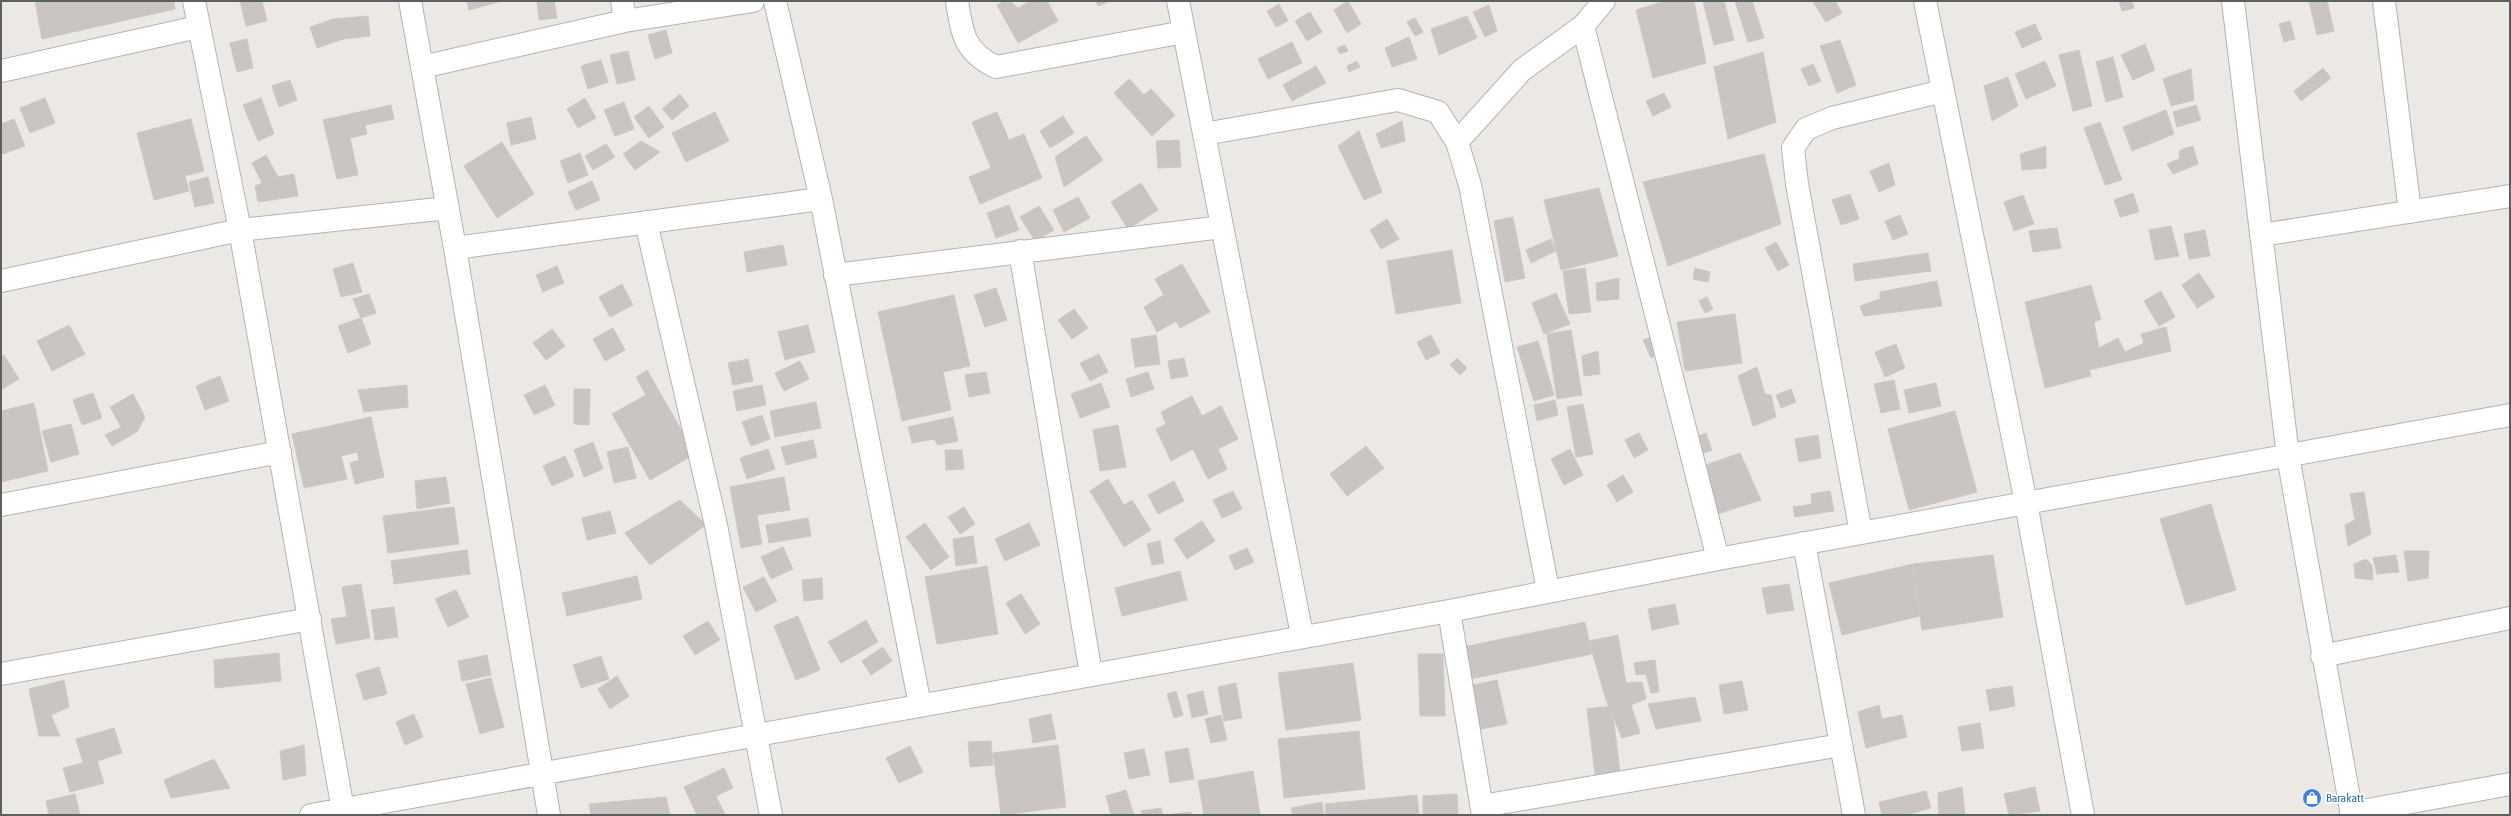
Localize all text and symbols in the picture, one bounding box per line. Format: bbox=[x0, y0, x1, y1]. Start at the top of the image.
shop icon: Barakatt bbox=[2301, 787, 2323, 809]
place label: Barakatt bbox=[2326, 791, 2364, 805]

